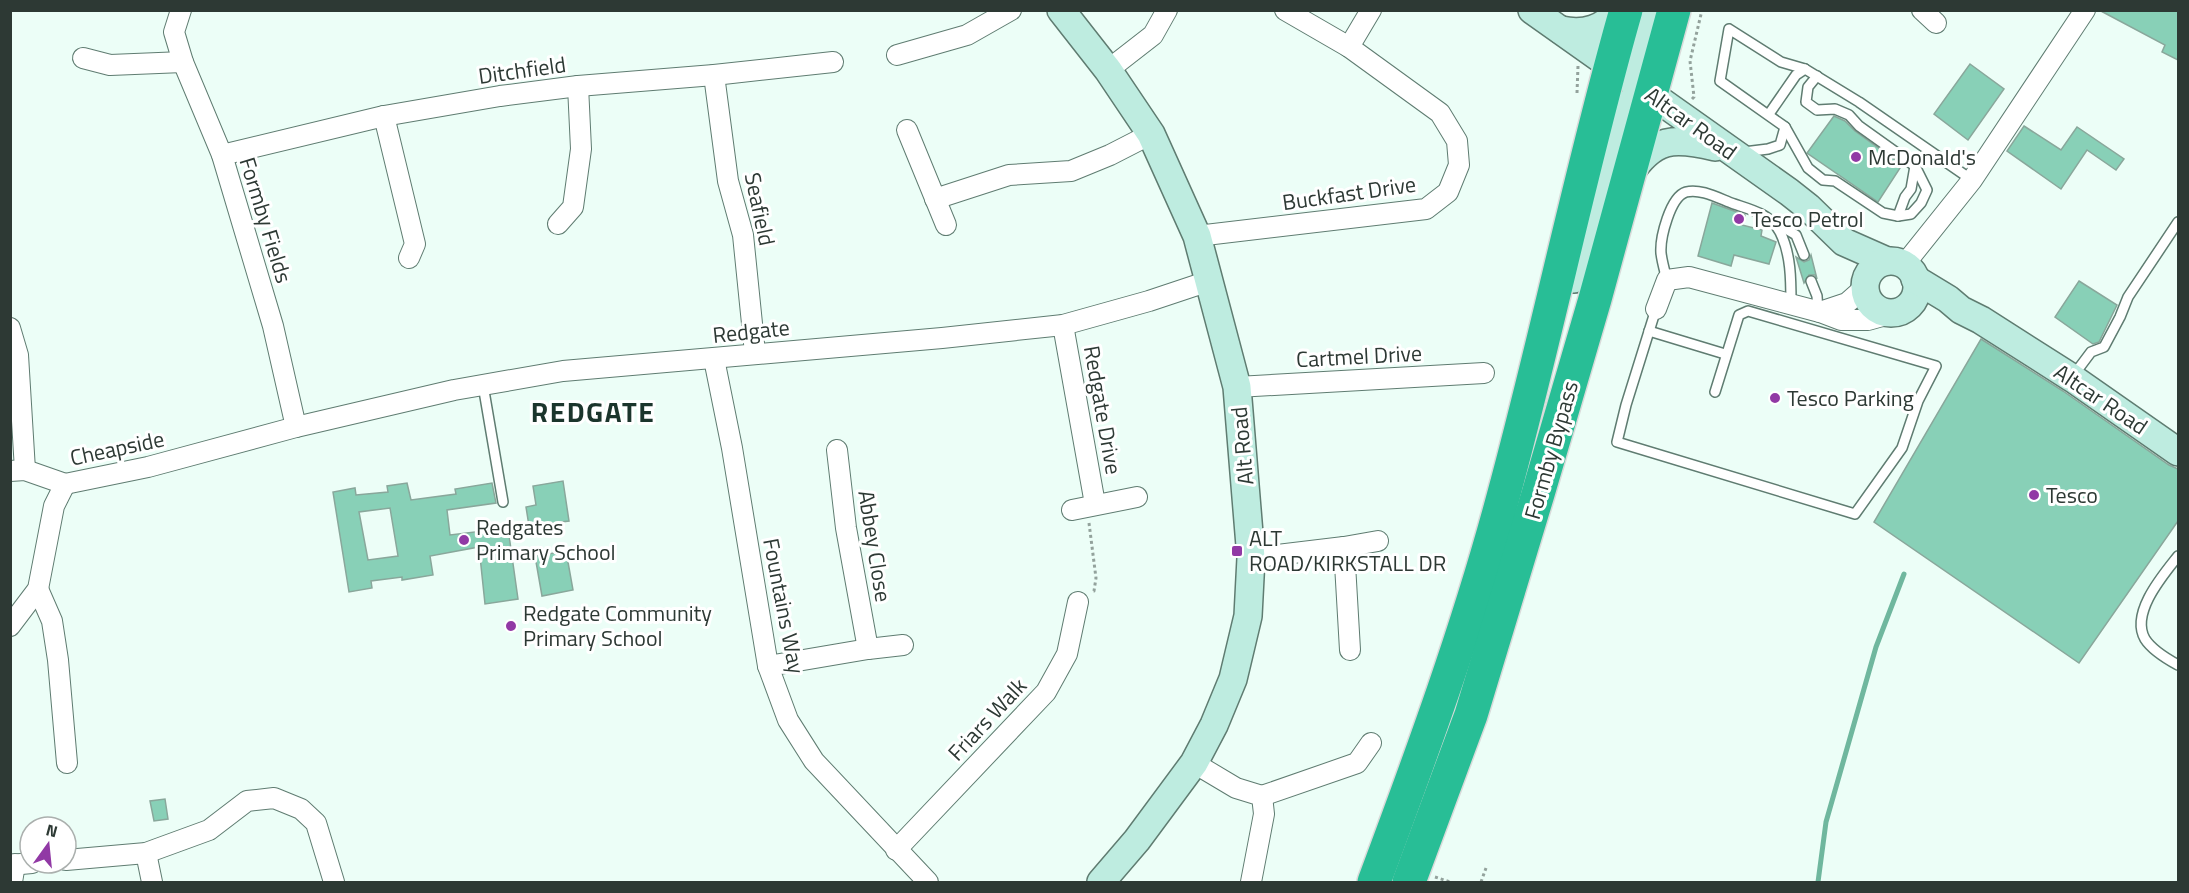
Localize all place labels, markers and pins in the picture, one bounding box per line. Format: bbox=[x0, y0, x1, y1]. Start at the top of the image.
place label: McDonald's bbox=[1868, 140, 1976, 174]
marker: McDonald's bbox=[1849, 150, 1863, 164]
place label: Tesco Petrol bbox=[1751, 202, 1864, 236]
marker: Tesco Petrol bbox=[1732, 212, 1746, 226]
place label: Tesco Parking bbox=[1787, 381, 1914, 415]
marker: Tesco Parking bbox=[1768, 391, 1782, 405]
place label: Tesco bbox=[2046, 478, 2098, 512]
marker: Tesco bbox=[2027, 488, 2041, 502]
place label: Redgates Primary School bbox=[476, 510, 616, 569]
place label: ALT ROAD/KIRKSTALL DR bbox=[1249, 521, 1446, 580]
marker: Redgates Primary School bbox=[457, 533, 471, 547]
marker: ALT ROAD/KIRKSTALL DR bbox=[1230, 544, 1244, 558]
place label: Redgate Community Primary School bbox=[523, 596, 712, 655]
marker: Redgate Community Primary School bbox=[504, 619, 518, 633]

